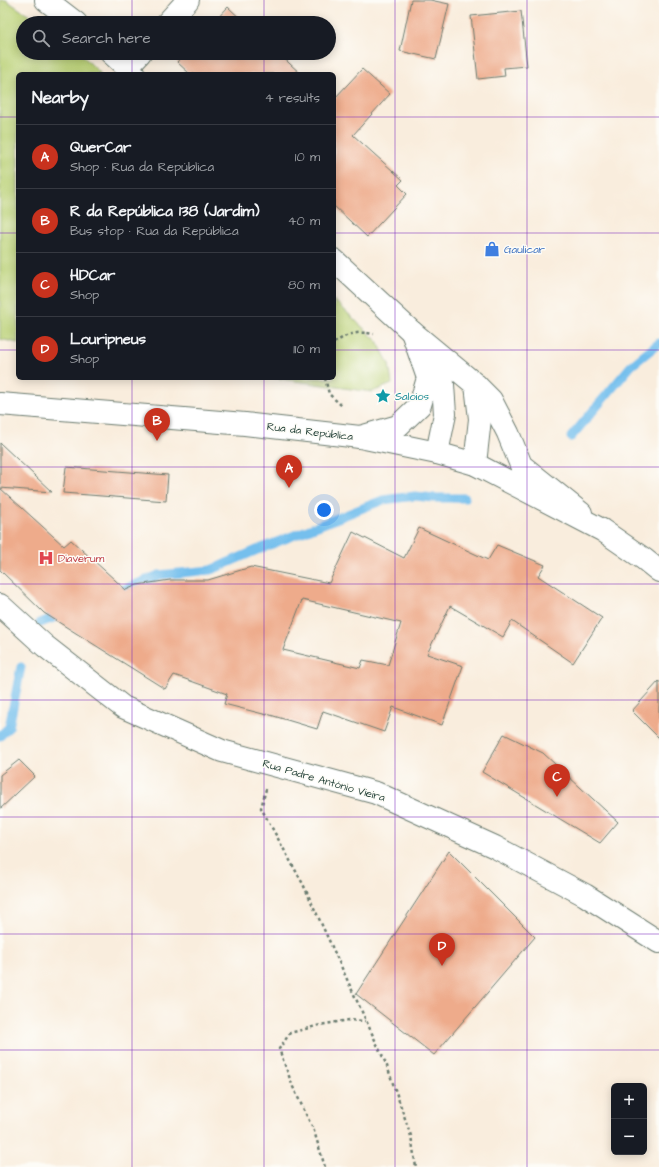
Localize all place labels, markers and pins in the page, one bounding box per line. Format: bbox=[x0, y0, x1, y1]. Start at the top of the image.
shop icon: Gaulicar bbox=[483, 240, 501, 258]
place label: Gaulicar bbox=[504, 242, 545, 257]
place icon: Saloios bbox=[374, 387, 392, 405]
place label: Saloios bbox=[395, 389, 429, 404]
pin: B bbox=[144, 408, 170, 441]
pin: A bbox=[276, 455, 302, 488]
hospital icon: Diaverum bbox=[37, 549, 55, 567]
place label: Diaverum bbox=[58, 551, 105, 566]
pin: C bbox=[544, 764, 570, 797]
pin: D bbox=[429, 933, 455, 966]

